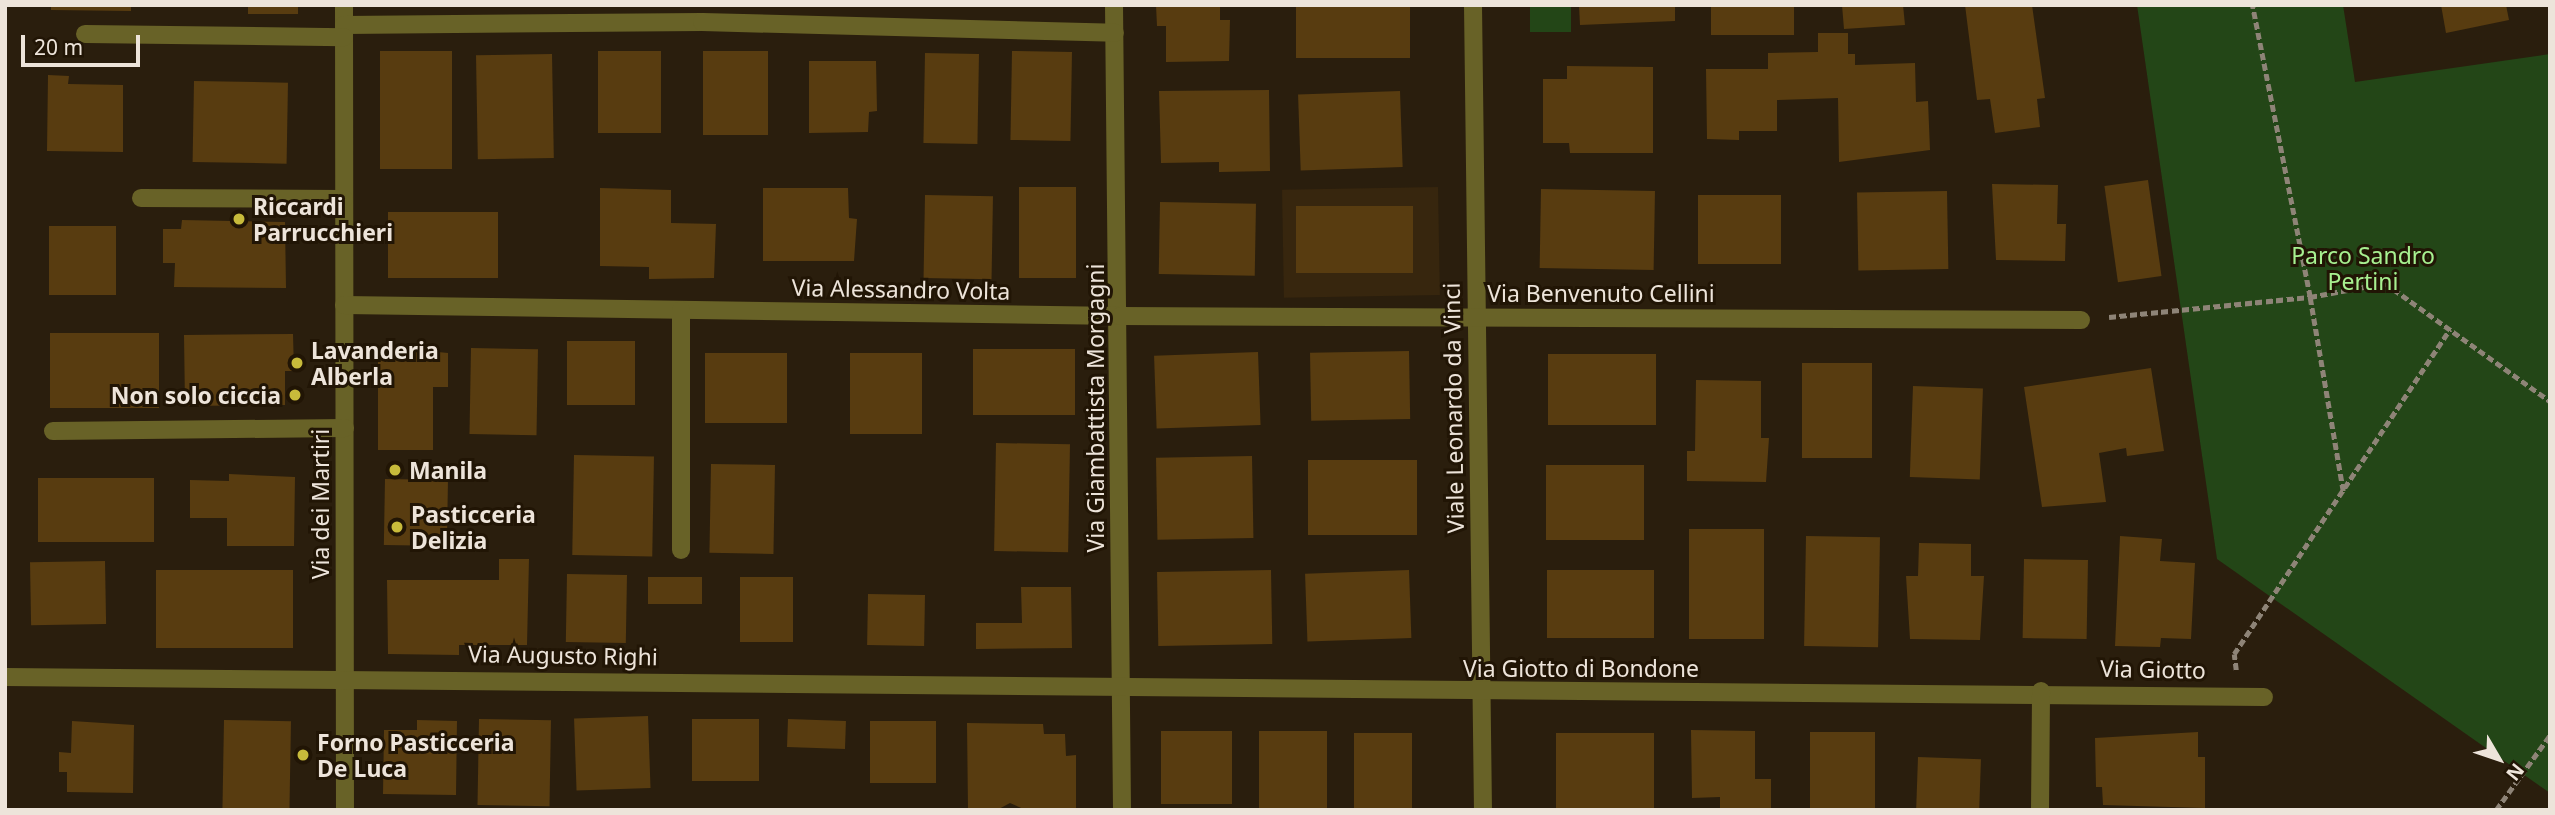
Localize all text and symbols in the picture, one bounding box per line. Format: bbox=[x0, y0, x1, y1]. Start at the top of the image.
scale bar bbox=[24, 21, 144, 65]
text: 20 m bbox=[34, 33, 83, 61]
place label: Riccardi Parrucchieri bbox=[253, 192, 393, 246]
marker: Riccardi Parrucchieri bbox=[231, 211, 247, 227]
park label: Parco Sandro Pertini bbox=[2291, 241, 2435, 295]
street label: Via Giambattista Morgagni bbox=[1081, 264, 1109, 552]
street label: Via Alessandro Volta bbox=[791, 273, 1011, 305]
street label: Via Benvenuto Cellini bbox=[1487, 279, 1715, 307]
street label: Viale Leonardo da Vinci bbox=[1437, 282, 1469, 534]
place label: Lavanderia Alberla bbox=[311, 336, 439, 390]
marker: Lavanderia Alberla bbox=[289, 355, 305, 371]
place label: Non solo ciccia bbox=[111, 381, 281, 409]
marker: Non solo ciccia bbox=[287, 387, 303, 403]
street label: Via dei Martiri bbox=[306, 429, 334, 579]
place label: Manila bbox=[409, 456, 487, 484]
marker: Manila bbox=[387, 462, 403, 478]
place label: Pasticceria Delizia bbox=[411, 500, 536, 554]
marker: Pasticceria Delizia bbox=[389, 519, 405, 535]
street label: Via Augusto Righi bbox=[468, 640, 658, 670]
street label: Via Giotto di Bondone bbox=[1463, 654, 1699, 682]
street label: Via Giotto bbox=[2100, 654, 2206, 684]
north arrow bbox=[2464, 724, 2534, 794]
place label: Forno Pasticceria De Luca bbox=[317, 728, 514, 782]
marker: Forno Pasticceria De Luca bbox=[295, 747, 311, 763]
text: N bbox=[2500, 758, 2530, 786]

